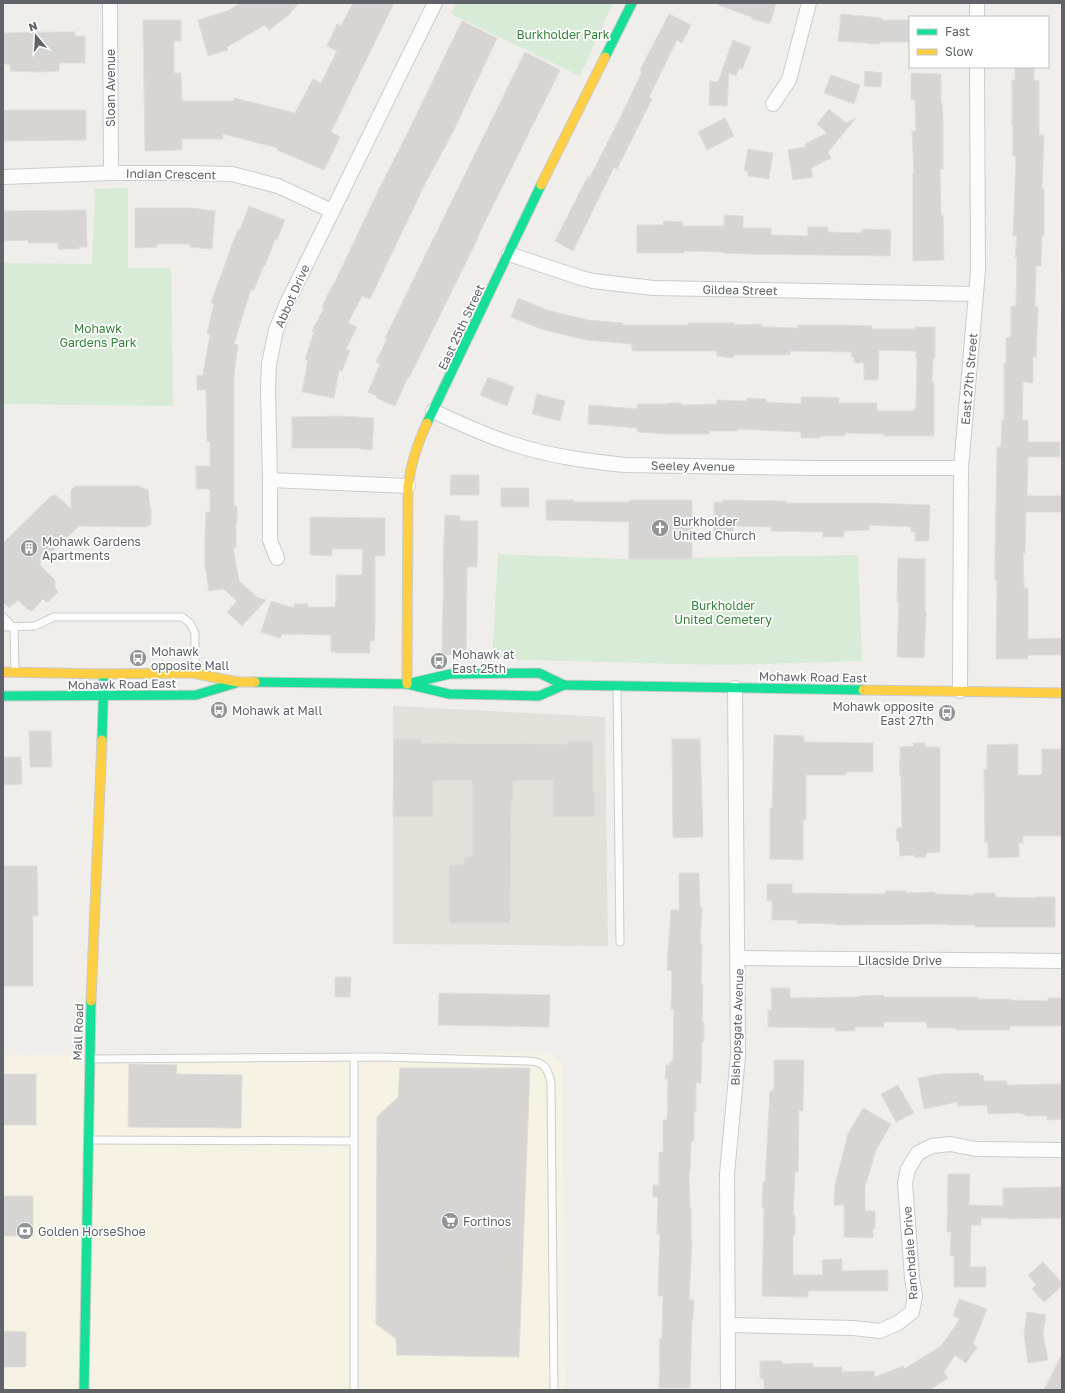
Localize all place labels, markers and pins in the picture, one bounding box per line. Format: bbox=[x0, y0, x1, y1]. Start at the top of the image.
place label: Burkholder United Church bbox=[673, 514, 756, 543]
church icon: Burkholder United Church bbox=[650, 518, 670, 538]
place label: Mohawk Gardens Apartments bbox=[42, 534, 141, 563]
building icon: Mohawk Gardens Apartments bbox=[19, 538, 39, 558]
place label: Mohawk opposite Mall bbox=[151, 644, 229, 673]
place label: Mohawk at East 25th bbox=[452, 647, 515, 676]
bus stop icon: Mohawk opposite Mall bbox=[128, 648, 148, 668]
bus stop icon: Mohawk at East 25th bbox=[429, 651, 449, 671]
place label: Mohawk opposite East 27th bbox=[832, 699, 934, 728]
bus stop icon: Mohawk at Mall bbox=[209, 700, 229, 720]
place label: Mohawk at Mall bbox=[232, 703, 322, 718]
bus stop icon: Mohawk opposite East 27th bbox=[937, 703, 957, 723]
supermarket icon: Fortinos bbox=[440, 1211, 460, 1231]
place label: Fortinos bbox=[463, 1214, 511, 1229]
bank icon: Golden HorseShoe bbox=[15, 1221, 35, 1241]
place label: Golden HorseShoe bbox=[38, 1224, 146, 1239]

